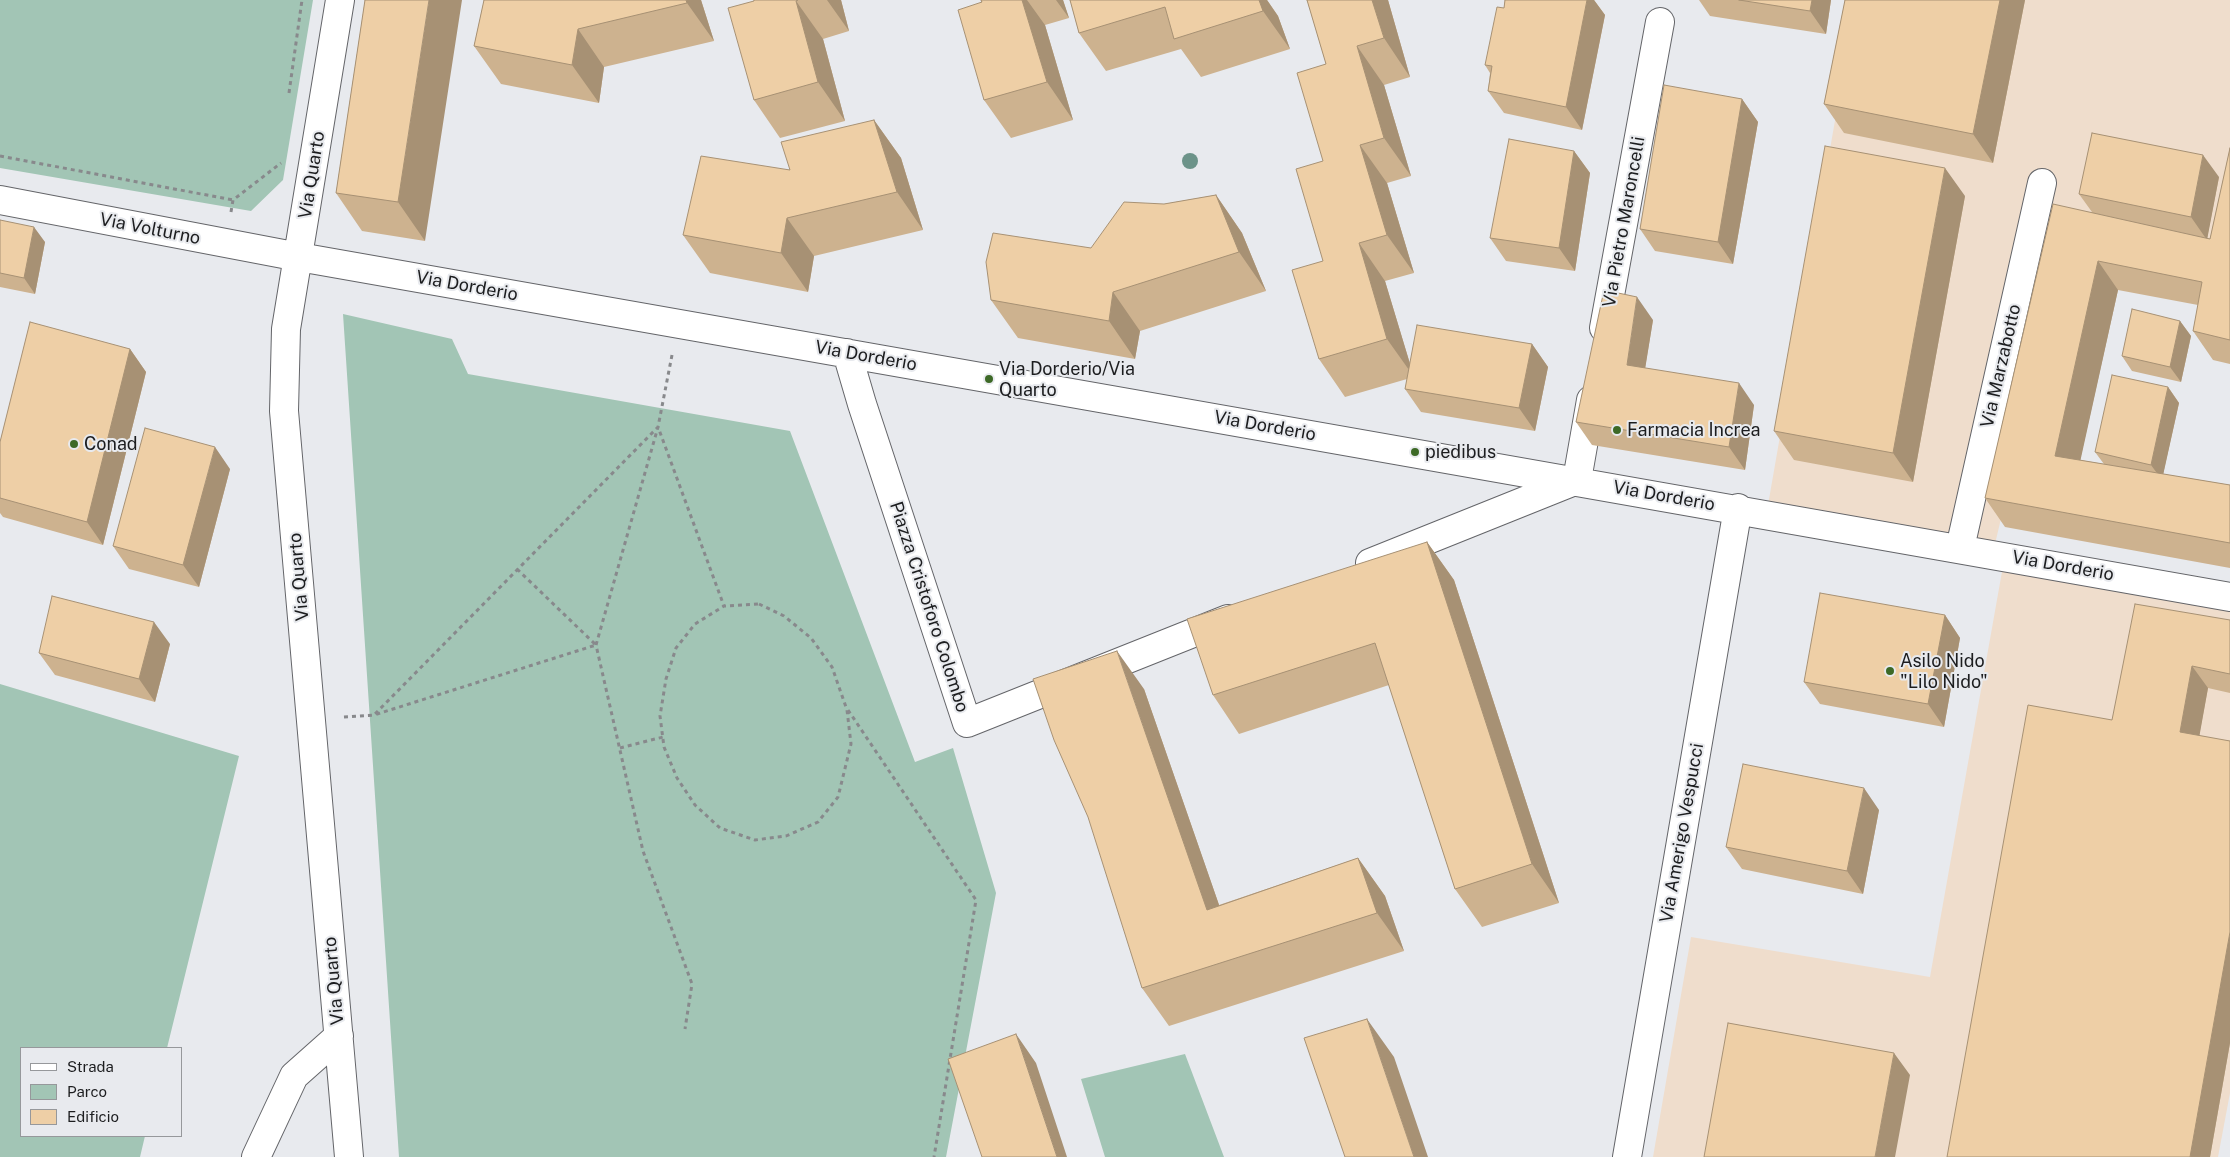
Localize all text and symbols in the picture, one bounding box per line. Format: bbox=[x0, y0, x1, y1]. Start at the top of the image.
street label: Via Quarto bbox=[294, 130, 330, 220]
street label: Via Pietro Maroncelli bbox=[1598, 135, 1650, 309]
street label: Via Volturno bbox=[98, 209, 202, 249]
street label: Via Dorderio bbox=[414, 266, 520, 306]
street label: Via Marzabotto bbox=[1976, 302, 2026, 430]
street label: Via Dorderio bbox=[813, 336, 919, 376]
place label: Via Dorderio/Via Quarto bbox=[999, 358, 1135, 400]
marker: Via Dorderio/Via Quarto bbox=[983, 373, 995, 385]
street label: Via Dorderio bbox=[1212, 406, 1318, 446]
place label: Farmacia Increa bbox=[1627, 419, 1761, 441]
marker: Farmacia Increa bbox=[1611, 424, 1623, 436]
place label: Conad bbox=[84, 433, 138, 455]
marker: Conad bbox=[68, 438, 80, 450]
place label: piedibus bbox=[1425, 441, 1496, 463]
marker: piedibus bbox=[1409, 446, 1421, 458]
street label: Via Dorderio bbox=[1611, 476, 1717, 516]
street label: Piazza Cristoforo Colombo bbox=[885, 499, 973, 715]
street label: Via Quarto bbox=[284, 532, 314, 622]
street label: Via Dorderio bbox=[2010, 546, 2116, 586]
place label: Asilo Nido "Lilo Nido" bbox=[1900, 650, 1988, 692]
marker: Asilo Nido "Lilo Nido" bbox=[1884, 665, 1896, 677]
street label: Via Amerigo Vespucci bbox=[1656, 742, 1708, 924]
street label: Via Quarto bbox=[319, 936, 349, 1026]
legend bbox=[20, 1047, 182, 1137]
text: Strada bbox=[67, 1058, 114, 1075]
text: Parco bbox=[67, 1083, 107, 1100]
text: Edificio bbox=[67, 1108, 119, 1125]

